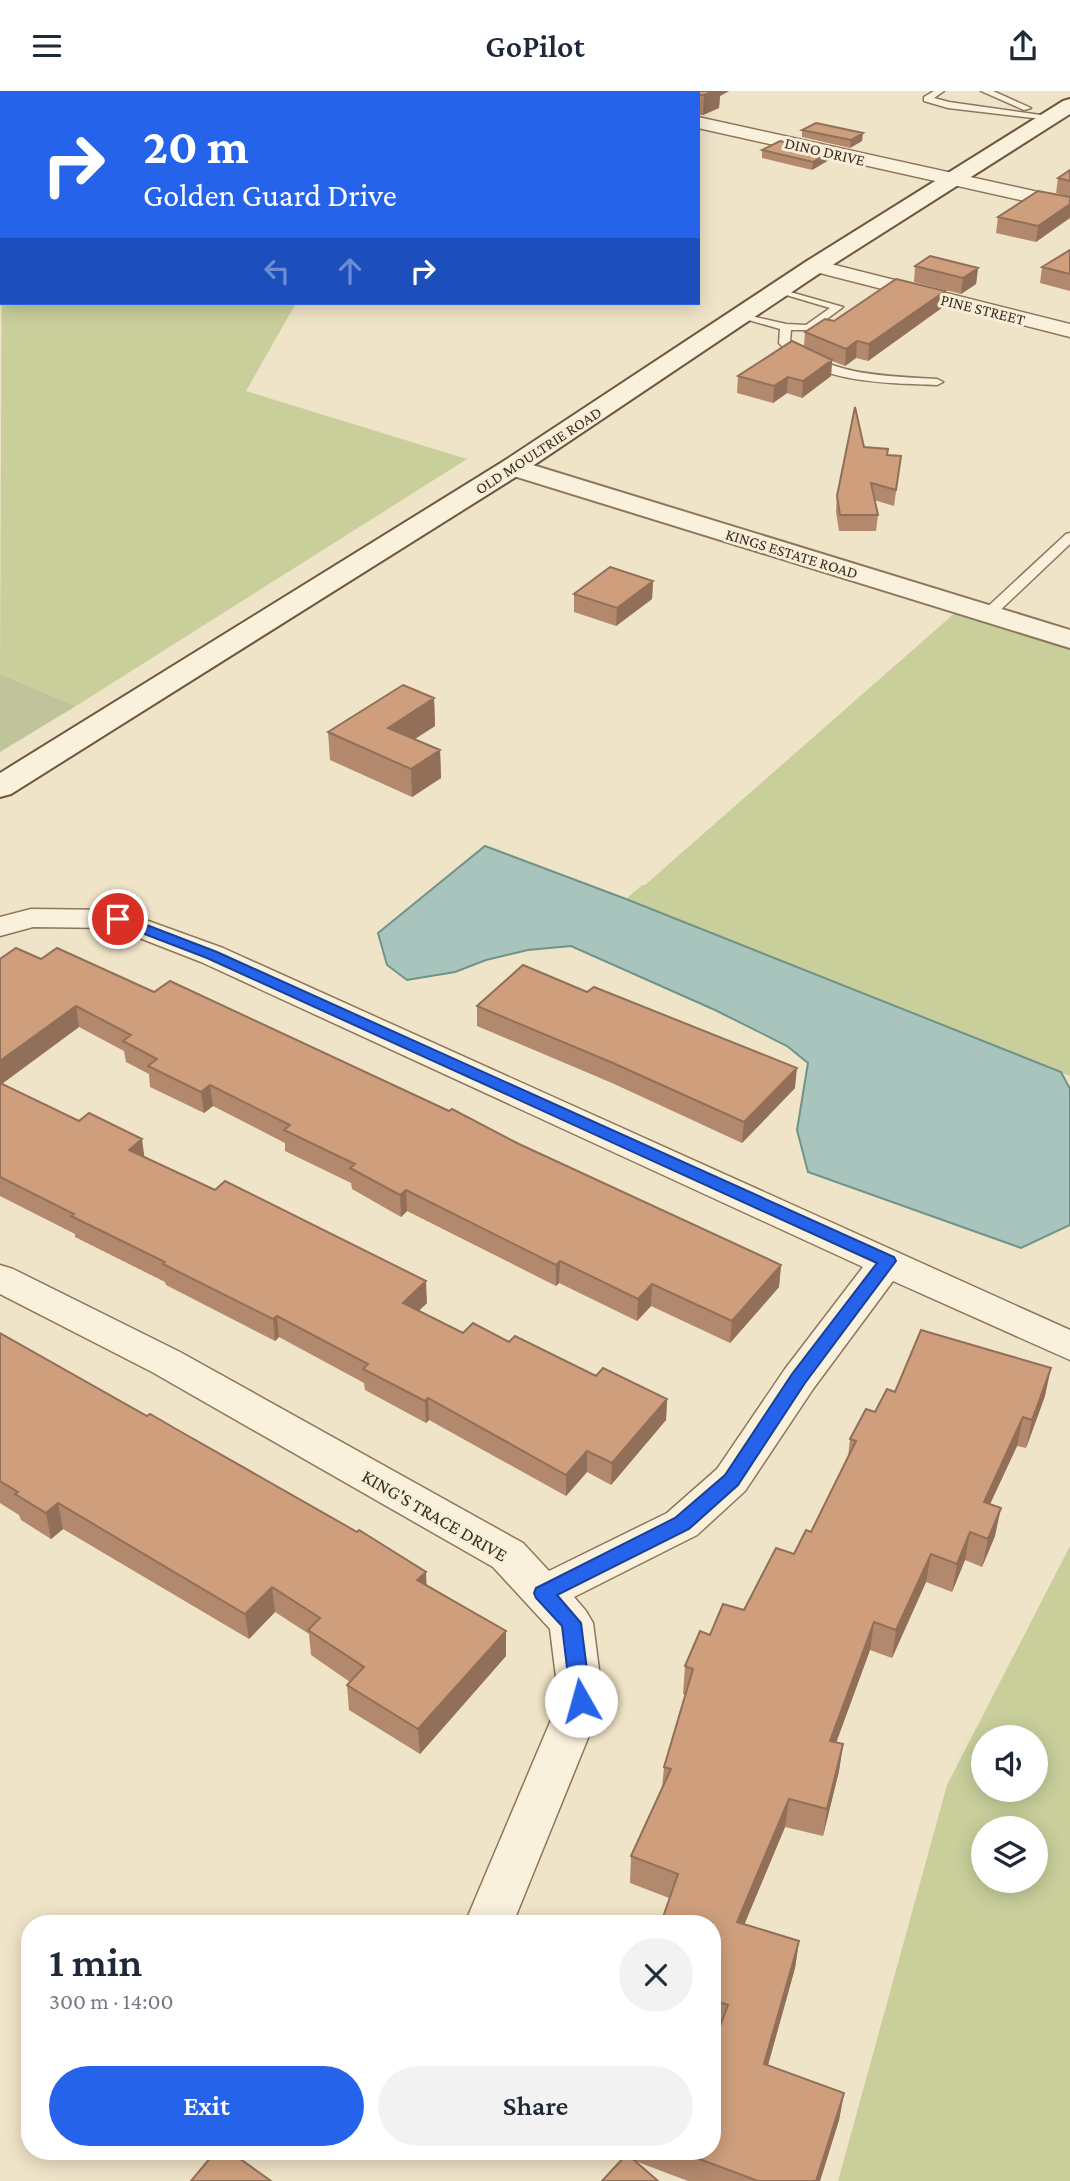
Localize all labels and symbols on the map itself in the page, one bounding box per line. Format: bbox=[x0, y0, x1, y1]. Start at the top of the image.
street label: DINO DRIVE bbox=[783, 134, 867, 169]
street label: PINE STREET bbox=[939, 291, 1027, 328]
street label: OLD MOULTRIE ROAD bbox=[472, 403, 605, 498]
street label: KINGS ESTATE ROAD bbox=[724, 525, 860, 582]
pin bbox=[88, 889, 148, 949]
street label: KING'S TRACE DRIVE bbox=[358, 1465, 511, 1566]
position arrow bbox=[544, 1664, 618, 1738]

